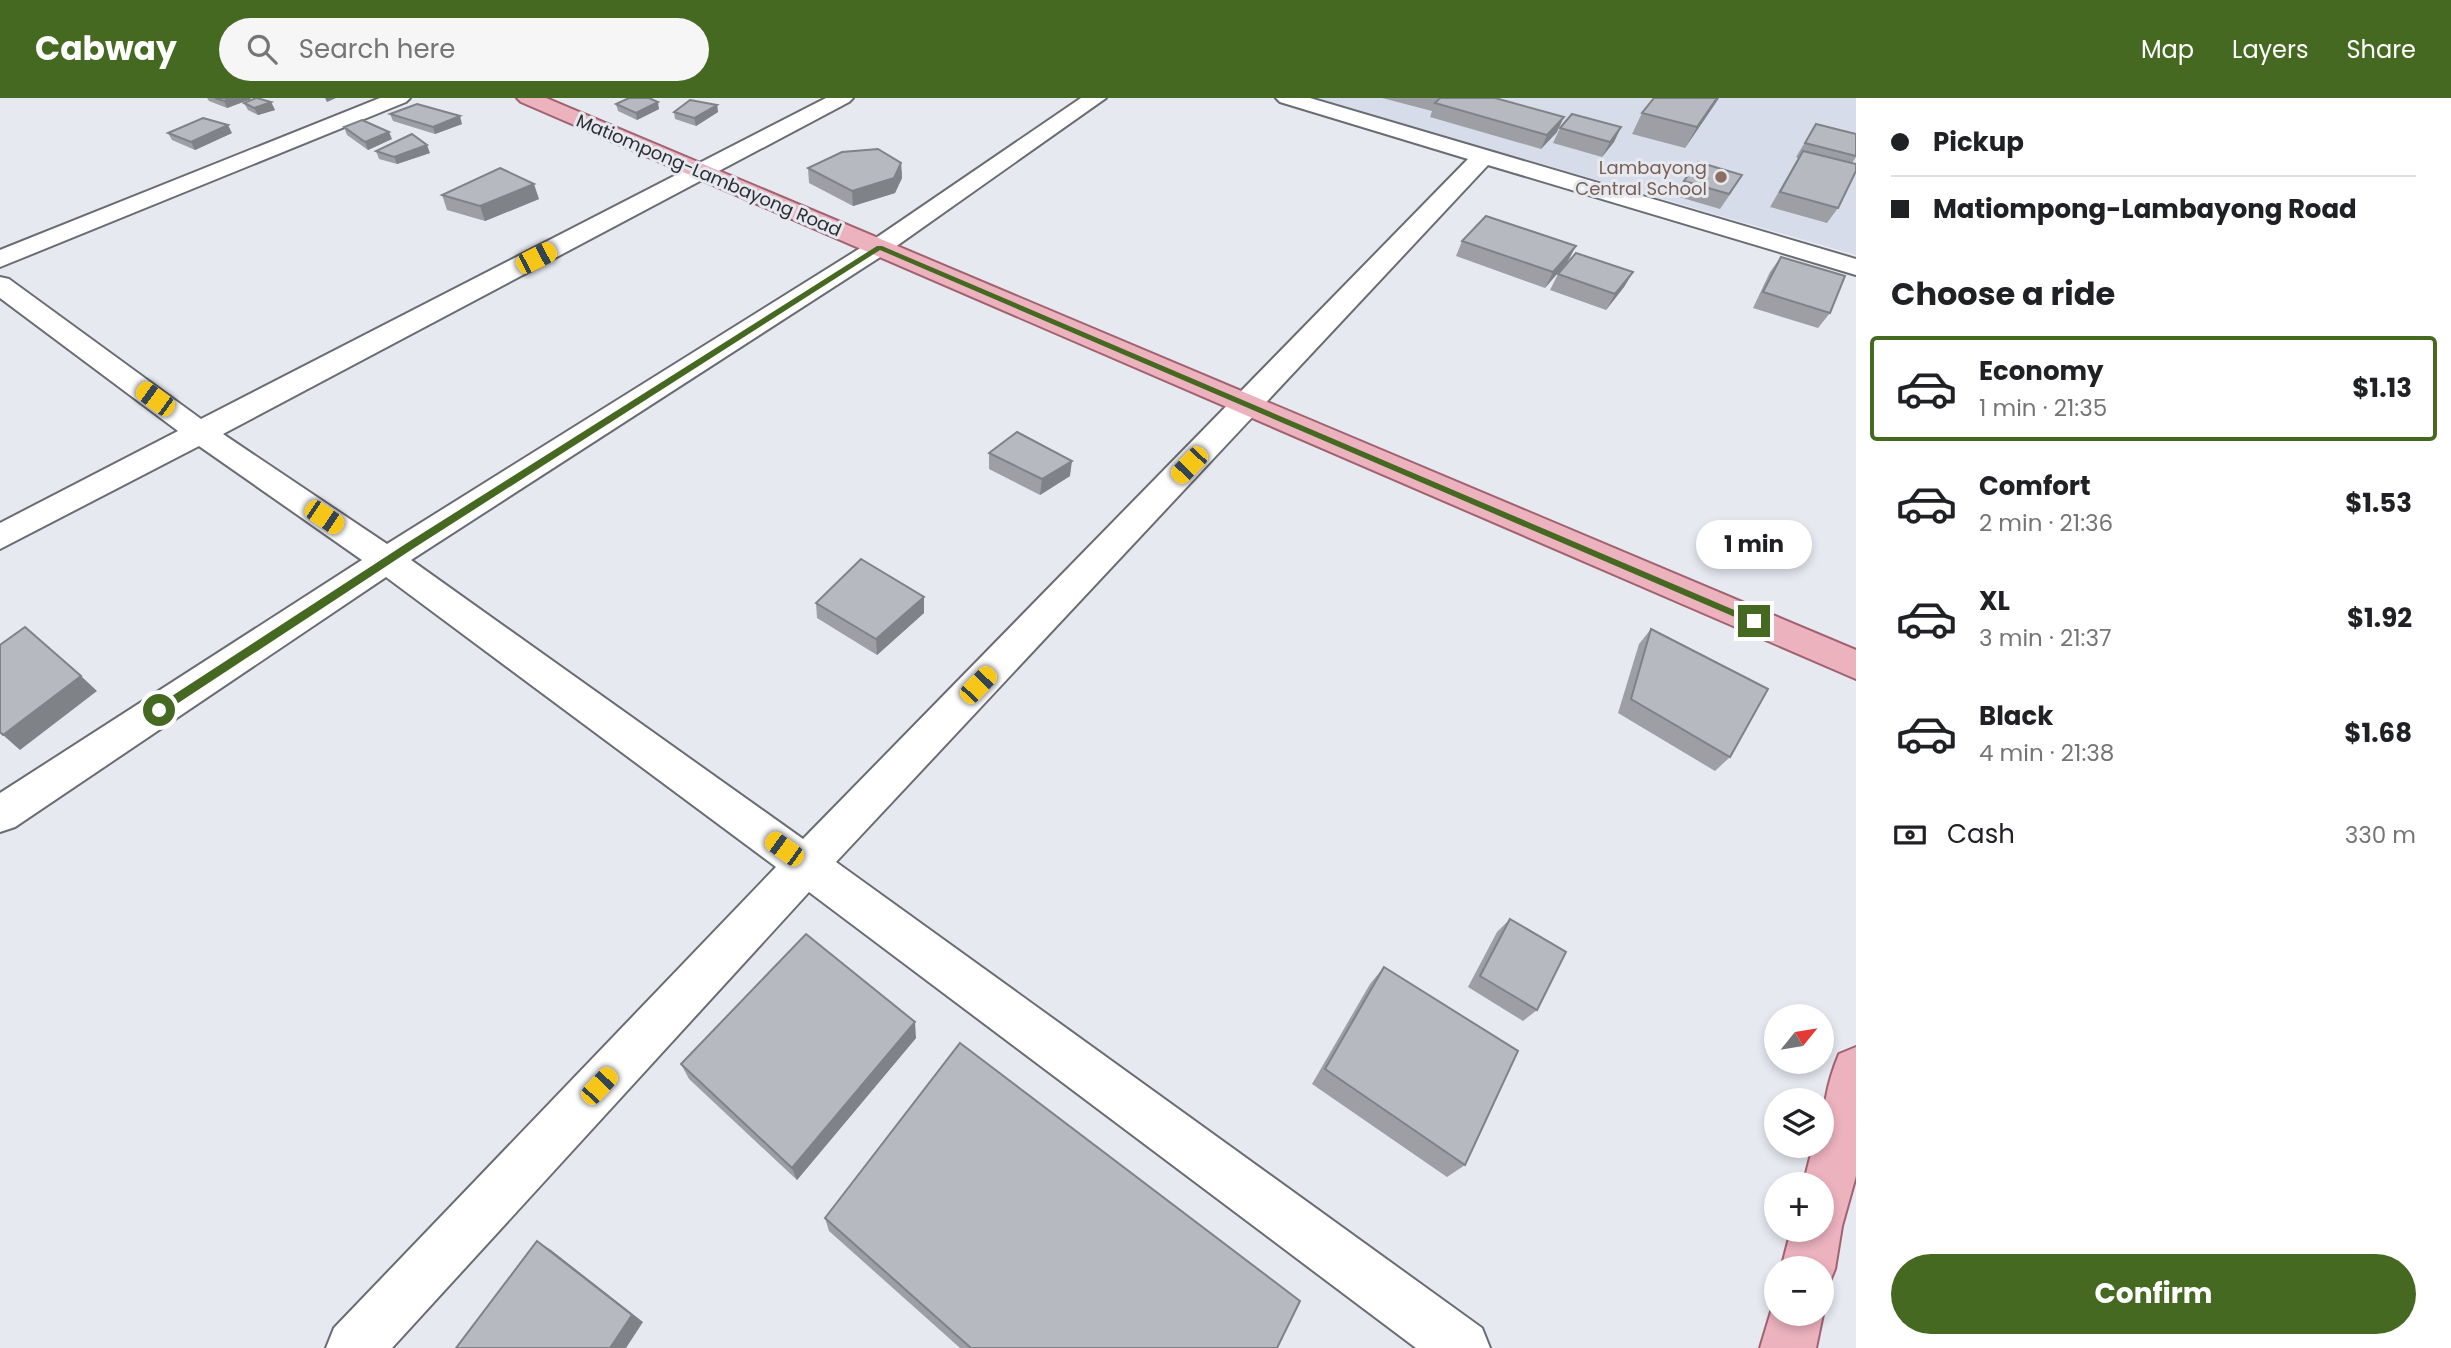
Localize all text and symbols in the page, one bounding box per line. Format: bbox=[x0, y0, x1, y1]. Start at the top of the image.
search box bbox=[219, 18, 709, 81]
text: Cabway bbox=[35, 25, 177, 72]
icon: search bbox=[243, 30, 281, 68]
text: Search here bbox=[299, 31, 455, 67]
text: Map bbox=[2141, 33, 2194, 66]
text: Layers bbox=[2232, 33, 2308, 66]
text: Share bbox=[2346, 33, 2416, 66]
street label: Matiompong-Lambayong Road bbox=[573, 108, 845, 242]
text: Pickup bbox=[1933, 124, 2024, 160]
place label: Lambayong Central School bbox=[1575, 155, 1707, 201]
marker: Lambayong Central School bbox=[1713, 169, 1729, 185]
text: Matiompong-Lambayong Road bbox=[1933, 191, 2357, 227]
car bbox=[513, 239, 560, 277]
text: Choose a ride bbox=[1891, 271, 2115, 316]
text: Economy bbox=[1979, 353, 2103, 389]
icon: car bbox=[1895, 357, 1958, 420]
text: $1.13 bbox=[2352, 370, 2412, 406]
car bbox=[132, 378, 179, 420]
text: 1 min · 21:35 bbox=[1979, 392, 2107, 424]
car bbox=[1167, 443, 1212, 487]
text: Comfort bbox=[1979, 468, 2091, 504]
icon: car bbox=[1895, 472, 1958, 535]
text: $1.53 bbox=[2345, 485, 2412, 521]
car bbox=[301, 497, 348, 537]
text: 2 min · 21:36 bbox=[1979, 507, 2113, 539]
callout: 1 min bbox=[1696, 519, 1812, 568]
text: 1 min bbox=[1724, 528, 1784, 560]
text: XL bbox=[1979, 583, 2010, 619]
icon: car bbox=[1895, 587, 1958, 650]
text: $1.92 bbox=[2347, 600, 2412, 636]
route end bbox=[1738, 605, 1770, 637]
text: 3 min · 21:37 bbox=[1979, 622, 2112, 654]
car bbox=[956, 663, 1001, 707]
route start bbox=[143, 694, 175, 726]
text: Black bbox=[1979, 698, 2053, 734]
icon: car bbox=[1895, 702, 1958, 765]
text: $1.68 bbox=[2344, 715, 2412, 751]
text: 4 min · 21:38 bbox=[1979, 737, 2114, 769]
icon: cash bbox=[1891, 816, 1929, 854]
text: Cash bbox=[1947, 816, 2015, 852]
text: 330 m bbox=[2345, 819, 2416, 851]
car bbox=[761, 828, 808, 870]
north arrow bbox=[1764, 1004, 1834, 1074]
map controls bbox=[1764, 1004, 1834, 1326]
car bbox=[577, 1063, 622, 1109]
button: layers bbox=[1764, 1088, 1834, 1158]
button: + bbox=[1764, 1172, 1834, 1242]
button: Confirm bbox=[1891, 1254, 2416, 1334]
button: − bbox=[1764, 1256, 1834, 1326]

